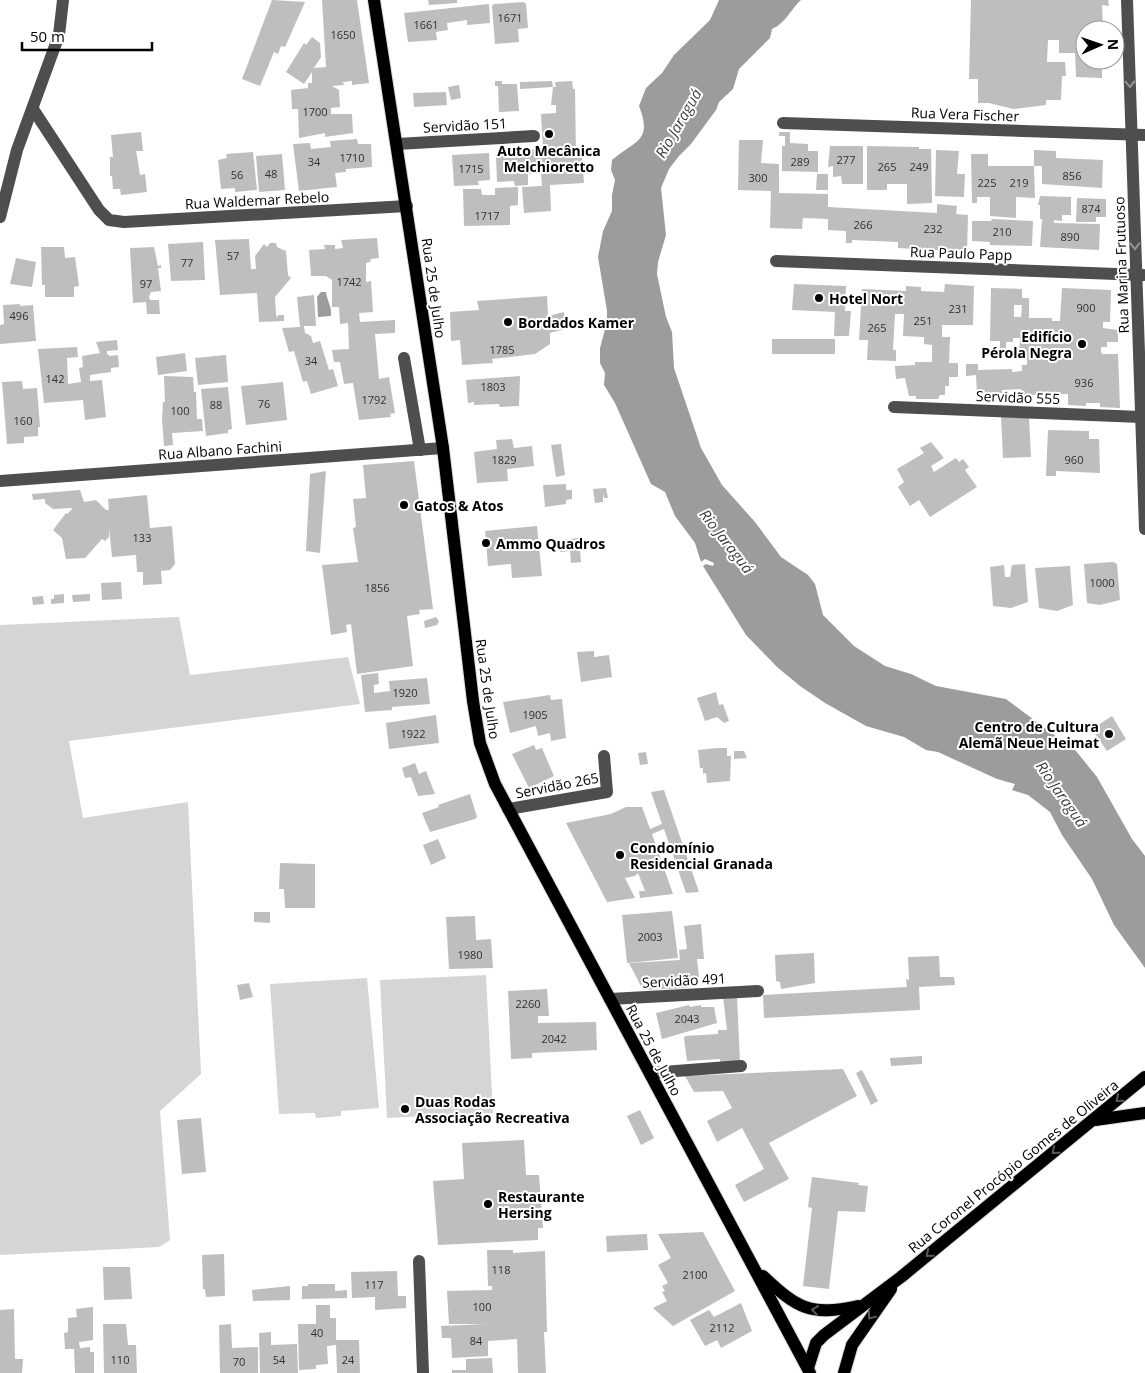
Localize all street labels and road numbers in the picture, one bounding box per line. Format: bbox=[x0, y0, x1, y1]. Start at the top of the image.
street label: Rua Vera Fischer bbox=[911, 103, 1020, 125]
street label: Servidão 151 bbox=[422, 113, 508, 137]
street label: Rua Waldemar Rebelo bbox=[184, 187, 330, 213]
street label: Rua Marina Frutuoso bbox=[1109, 196, 1133, 334]
street label: Rua 25 de Julho bbox=[418, 237, 450, 339]
street label: Rua Paulo Papp bbox=[910, 242, 1012, 264]
street label: Servidão 555 bbox=[976, 386, 1060, 408]
street label: Rua Albano Fachini bbox=[157, 436, 283, 464]
street label: Rua 25 de Julho bbox=[472, 638, 504, 740]
street label: Servidão 265 bbox=[514, 768, 600, 802]
street label: Servidão 491 bbox=[641, 968, 727, 992]
street label: Rua 25 de Julho bbox=[622, 1001, 686, 1099]
street label: Rua Coronel Procópio Gomes de Oliveira bbox=[904, 1075, 1122, 1257]

